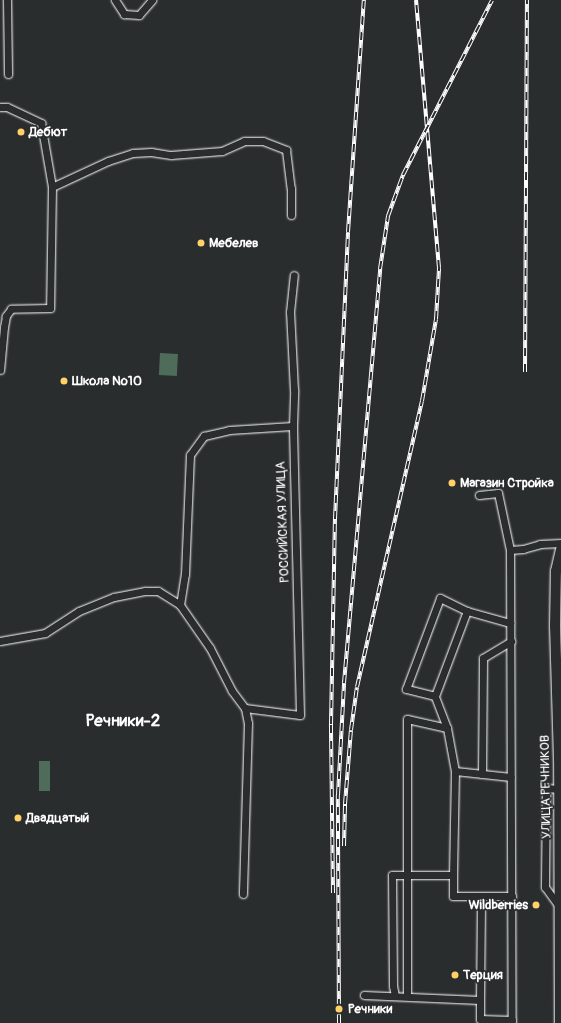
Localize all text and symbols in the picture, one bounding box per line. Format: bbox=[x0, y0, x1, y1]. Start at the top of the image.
place label: Дебют bbox=[29, 124, 67, 140]
marker: Дебют bbox=[16, 127, 26, 137]
place label: Мебелев bbox=[209, 235, 258, 251]
marker: Мебелев bbox=[196, 238, 206, 248]
place label: Школа №10 bbox=[72, 373, 142, 389]
marker: Школа №10 bbox=[59, 376, 69, 386]
street label: РОССИЙСКАЯ УЛИЦА bbox=[273, 461, 293, 583]
place label: Магазин Стройка bbox=[460, 475, 554, 491]
marker: Магазин Стройка bbox=[447, 478, 457, 488]
district label: Речники-2 bbox=[86, 711, 160, 731]
street label: УЛИЦА РЕЧНИКОВ bbox=[537, 735, 555, 839]
place label: Двадцатый bbox=[26, 810, 89, 826]
marker: Двадцатый bbox=[13, 813, 23, 823]
place label: Wildberries bbox=[469, 897, 528, 913]
marker: Wildberries bbox=[531, 900, 541, 910]
place label: Терция bbox=[463, 967, 503, 983]
marker: Терция bbox=[450, 970, 460, 980]
place label: Речники bbox=[348, 1001, 392, 1017]
marker: Речники bbox=[333, 1003, 345, 1015]

